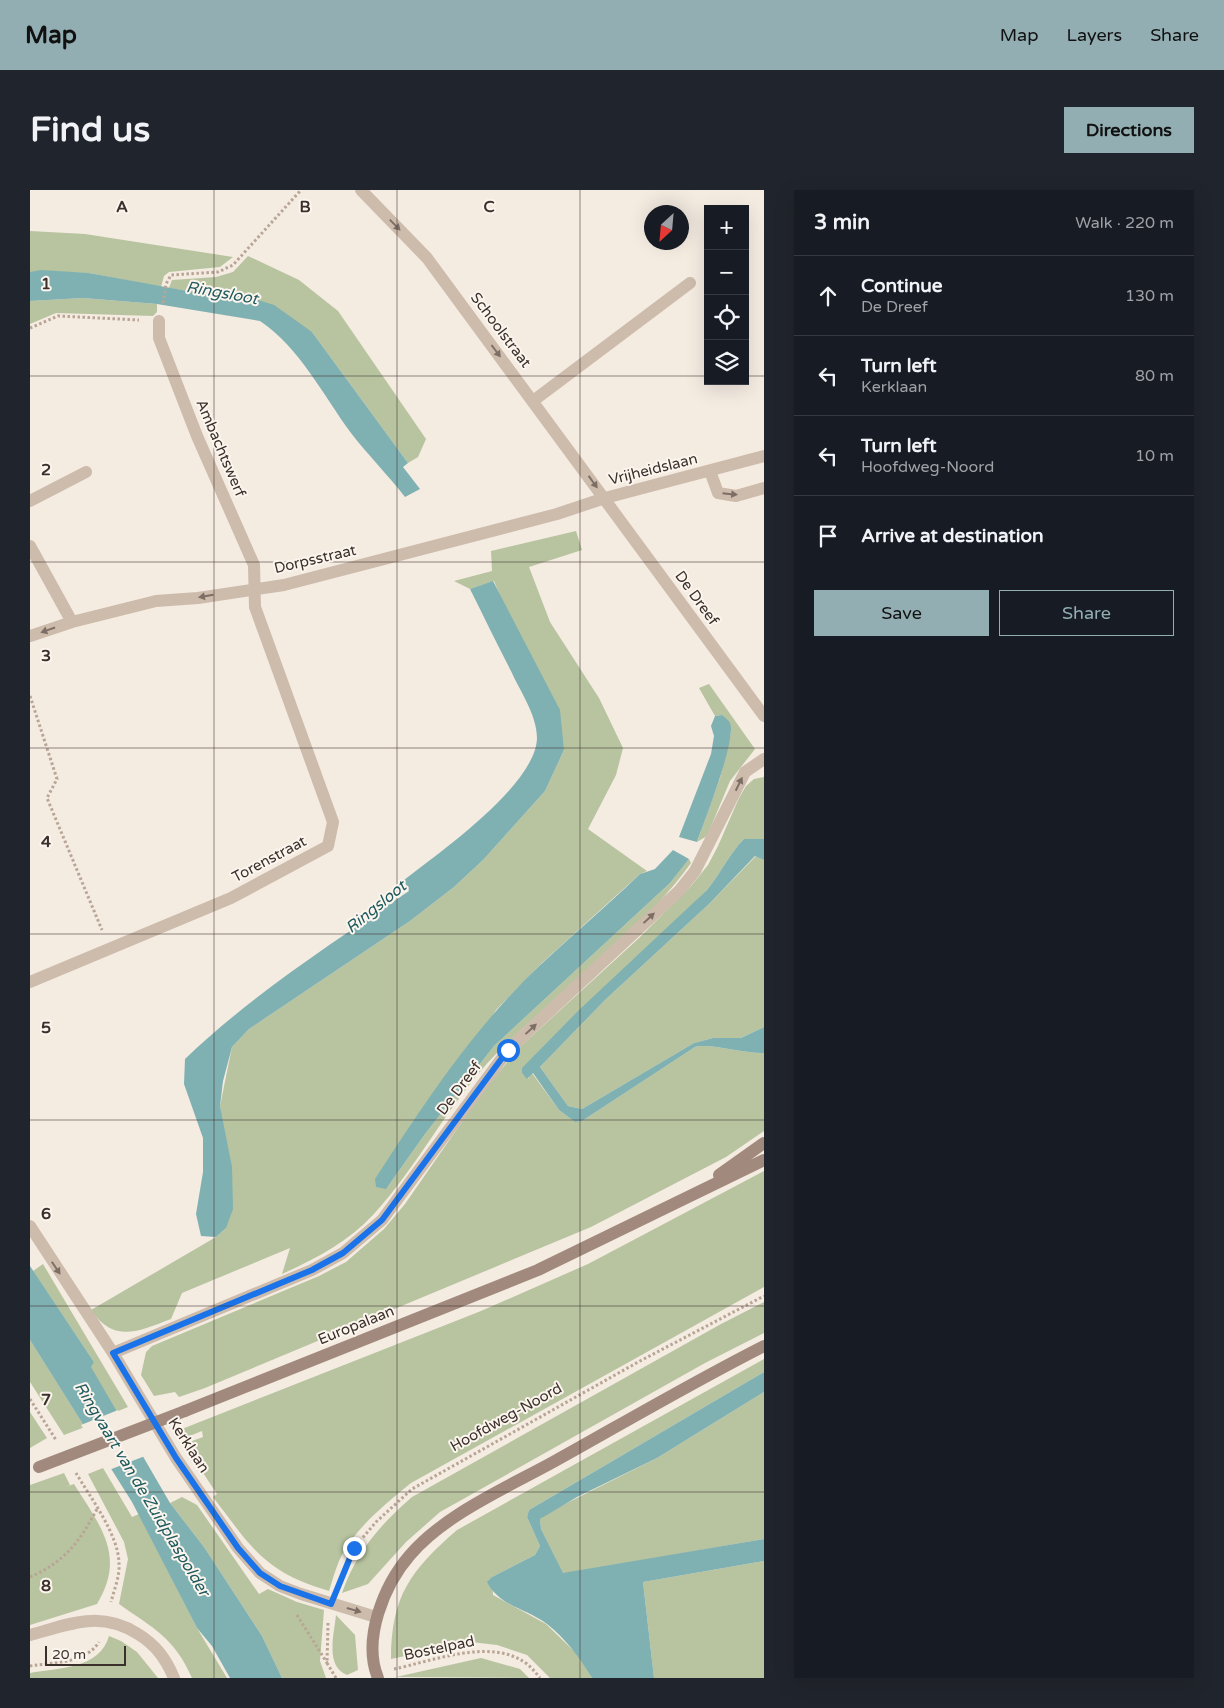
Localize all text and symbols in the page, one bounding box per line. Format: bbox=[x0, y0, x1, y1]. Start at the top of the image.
text: Map bbox=[25, 21, 77, 50]
text: Map bbox=[1000, 24, 1039, 46]
text: Layers bbox=[1067, 24, 1122, 46]
text: Share bbox=[1150, 24, 1199, 46]
button: Directions bbox=[1064, 107, 1194, 153]
text: Find us bbox=[30, 109, 150, 151]
text: A bbox=[116, 197, 128, 217]
text: B bbox=[299, 197, 311, 217]
text: C bbox=[483, 197, 495, 217]
north arrow bbox=[644, 205, 689, 250]
map controls bbox=[704, 205, 749, 385]
button: + bbox=[704, 205, 749, 250]
text: 3 min bbox=[814, 210, 870, 235]
text: Walk · 220 m bbox=[1075, 213, 1174, 233]
one-way arrow bbox=[388, 219, 400, 231]
button: − bbox=[704, 250, 749, 295]
text: 1 bbox=[41, 274, 51, 294]
text: Continue bbox=[861, 275, 943, 297]
water label: Ringsloot bbox=[185, 277, 261, 309]
icon: ahead bbox=[814, 282, 842, 310]
text: 130 m bbox=[1125, 286, 1174, 306]
street label: Schoolstraat bbox=[467, 289, 535, 371]
button: locate bbox=[704, 295, 749, 340]
text: De Dreef bbox=[861, 297, 928, 317]
button: layers bbox=[704, 340, 749, 385]
one-way arrow bbox=[491, 344, 501, 358]
text: Turn left bbox=[861, 355, 937, 377]
icon: left bbox=[814, 362, 842, 390]
text: 80 m bbox=[1135, 366, 1174, 386]
text: Kerklaan bbox=[861, 377, 927, 397]
street label: Ambachtswerf bbox=[192, 396, 250, 500]
text: Turn left bbox=[861, 435, 937, 457]
icon: left bbox=[814, 442, 842, 470]
text: 10 m bbox=[1135, 446, 1174, 466]
street label: Vrijheidslaan bbox=[607, 449, 699, 489]
text: Hoofdweg-Noord bbox=[861, 457, 994, 477]
text: 2 bbox=[41, 460, 51, 480]
one-way arrow bbox=[587, 475, 598, 488]
one-way arrow bbox=[722, 490, 738, 498]
icon: arrive bbox=[814, 522, 842, 550]
text: Arrive at destination bbox=[861, 525, 1044, 547]
street label: Dorpsstraat bbox=[272, 541, 358, 577]
street label: De Dreef bbox=[671, 567, 723, 629]
button: Save bbox=[814, 590, 989, 636]
button: Share bbox=[999, 590, 1174, 636]
one-way arrow bbox=[198, 593, 214, 601]
one-way arrow bbox=[40, 626, 55, 634]
text: 3 bbox=[41, 646, 51, 666]
one-way arrow bbox=[735, 777, 743, 791]
text: 4 bbox=[41, 832, 51, 852]
street label: Torenstraat bbox=[229, 832, 309, 886]
water label: Ringsloot bbox=[342, 875, 412, 938]
one-way arrow bbox=[643, 912, 655, 924]
text: 5 bbox=[41, 1018, 51, 1038]
one-way arrow bbox=[524, 1023, 537, 1034]
route start bbox=[497, 1039, 520, 1062]
street label: De Dreef bbox=[433, 1057, 485, 1118]
text: 6 bbox=[41, 1204, 51, 1224]
one-way arrow bbox=[51, 1261, 61, 1274]
street label: Europalaan bbox=[315, 1302, 397, 1348]
water label: Ringvaart van de Zuidplaspolder bbox=[70, 1378, 215, 1601]
street label: Hoofdweg-Noord bbox=[447, 1379, 565, 1455]
text: 7 bbox=[41, 1390, 51, 1410]
street label: Kerklaan bbox=[165, 1414, 213, 1476]
route end bbox=[343, 1537, 366, 1560]
text: 8 bbox=[41, 1576, 51, 1596]
one-way arrow bbox=[346, 1607, 361, 1615]
street label: Bostelpad bbox=[402, 1632, 476, 1664]
scale bar bbox=[45, 1643, 126, 1666]
text: 20 m bbox=[52, 1646, 86, 1663]

